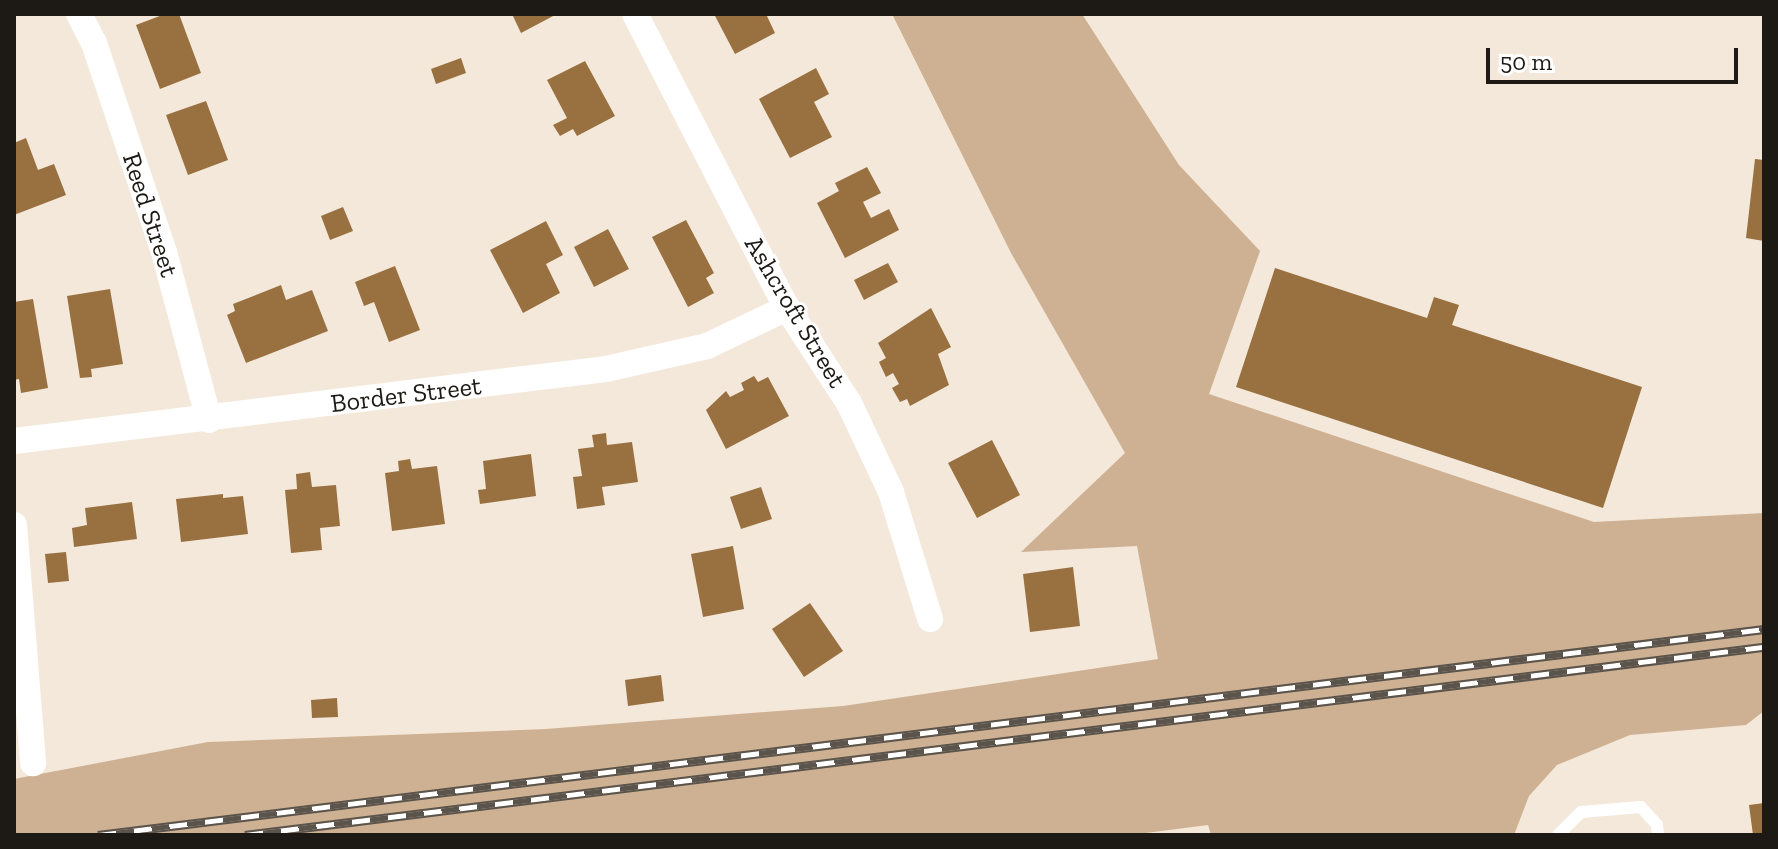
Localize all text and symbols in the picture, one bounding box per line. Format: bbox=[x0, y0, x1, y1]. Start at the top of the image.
scale bar bbox=[1490, 32, 1742, 82]
text: 50 m bbox=[1500, 47, 1552, 76]
street label: Reed Street bbox=[115, 149, 185, 281]
street label: Ashcroft Street bbox=[737, 230, 853, 394]
street label: Border Street bbox=[329, 370, 483, 420]

